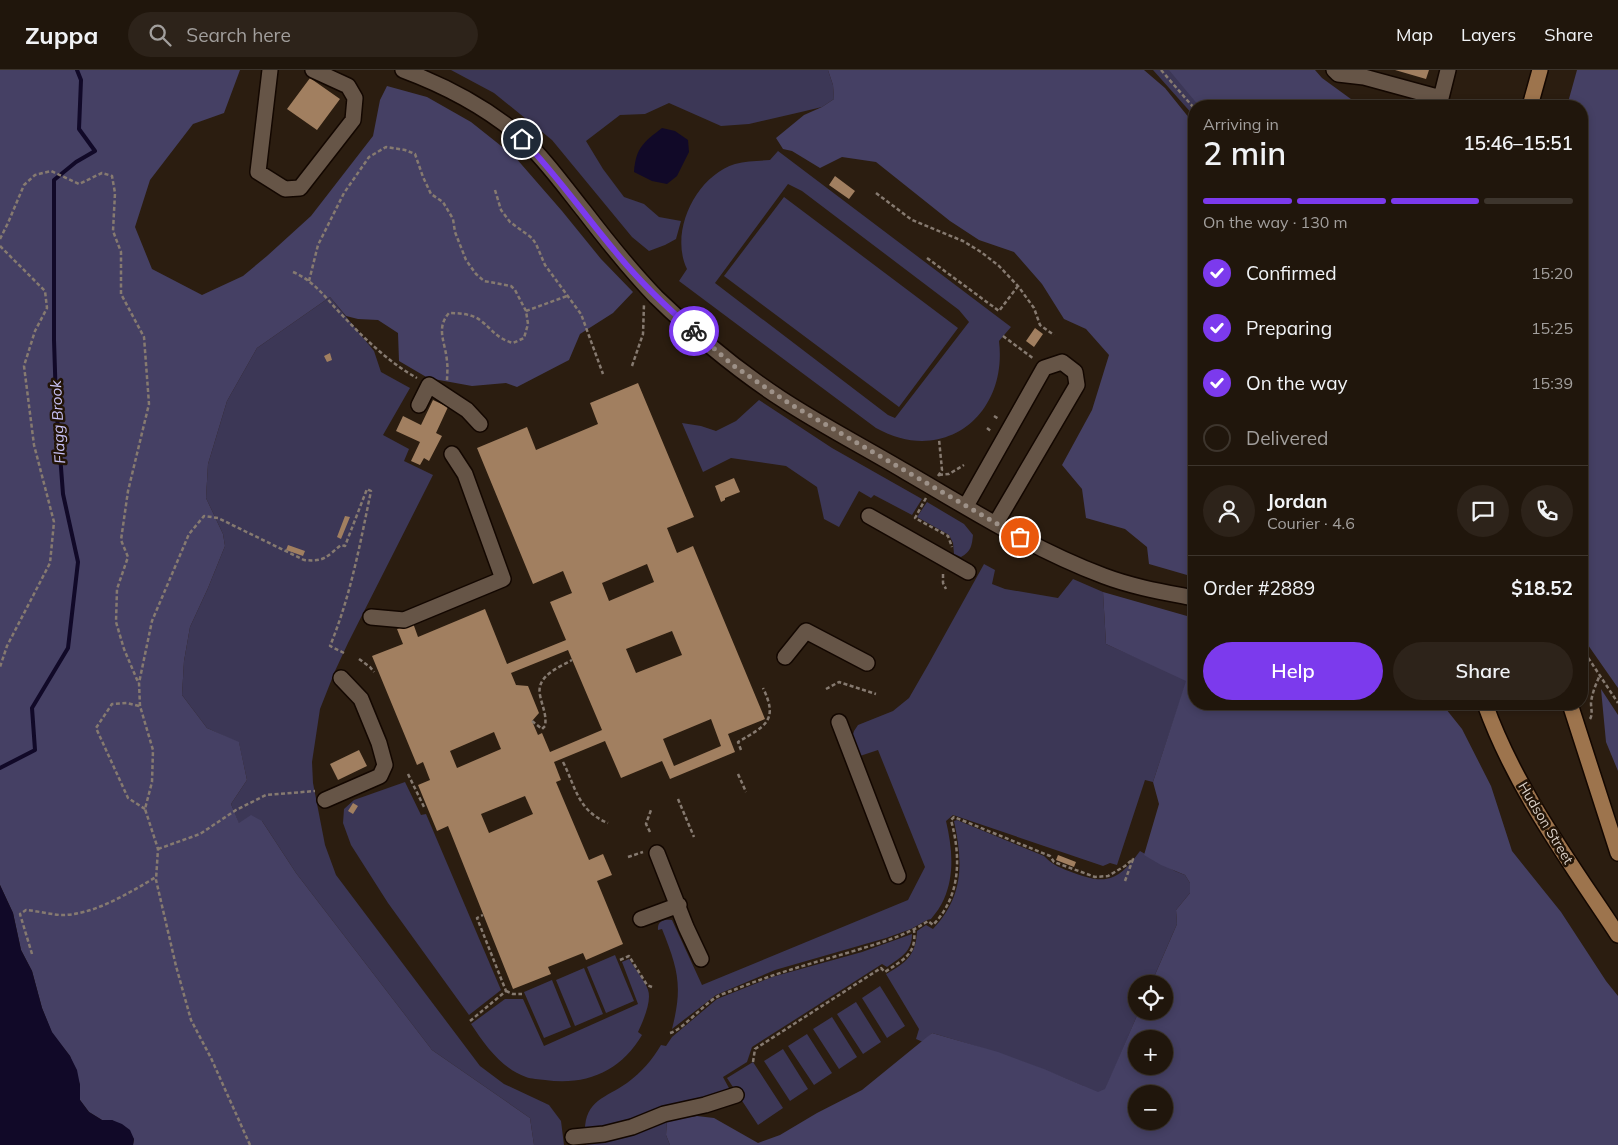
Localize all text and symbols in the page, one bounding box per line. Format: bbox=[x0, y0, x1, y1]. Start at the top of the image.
search box bbox=[128, 12, 478, 57]
text: Zuppa bbox=[25, 20, 98, 50]
icon: search bbox=[146, 21, 174, 49]
text: Search here bbox=[186, 23, 291, 47]
text: Map bbox=[1396, 23, 1433, 46]
text: Layers bbox=[1461, 23, 1516, 46]
text: Share bbox=[1544, 23, 1593, 46]
text: Arriving in bbox=[1203, 114, 1279, 134]
pin bbox=[501, 118, 543, 160]
icon: home bbox=[508, 125, 536, 153]
text: 15:46–15:51 bbox=[1463, 131, 1573, 155]
text: 2 min bbox=[1203, 133, 1286, 173]
text: On the way · 130 m bbox=[1203, 212, 1348, 232]
icon: check bbox=[1203, 259, 1231, 287]
text: Confirmed bbox=[1246, 261, 1337, 285]
text: 15:20 bbox=[1531, 263, 1573, 283]
courier bbox=[669, 306, 719, 356]
icon: check bbox=[1203, 314, 1231, 342]
text: Preparing bbox=[1246, 316, 1332, 340]
icon: bike bbox=[680, 317, 708, 345]
text: 15:25 bbox=[1531, 318, 1573, 338]
icon: check bbox=[1203, 369, 1231, 397]
text: On the way bbox=[1246, 371, 1348, 395]
text: 15:39 bbox=[1531, 373, 1573, 393]
water label: Flagg Brook bbox=[46, 379, 69, 464]
text: Delivered bbox=[1246, 426, 1328, 450]
button: person bbox=[1203, 485, 1255, 537]
button: chat bbox=[1457, 485, 1509, 537]
button: phone bbox=[1521, 485, 1573, 537]
text: Jordan bbox=[1267, 489, 1327, 513]
text: Courier · 4.6 bbox=[1267, 513, 1355, 533]
pin bbox=[999, 516, 1041, 558]
icon: bag bbox=[1006, 523, 1034, 551]
text: Order #2889 bbox=[1203, 576, 1315, 600]
text: $18.52 bbox=[1511, 576, 1573, 600]
button: Help bbox=[1203, 642, 1383, 700]
button: Share bbox=[1393, 642, 1573, 700]
street label: Hudson Street bbox=[1514, 779, 1578, 867]
map controls bbox=[1128, 975, 1173, 1130]
button: locate bbox=[1128, 975, 1173, 1020]
button: + bbox=[1128, 1030, 1173, 1075]
button: − bbox=[1128, 1085, 1173, 1130]

